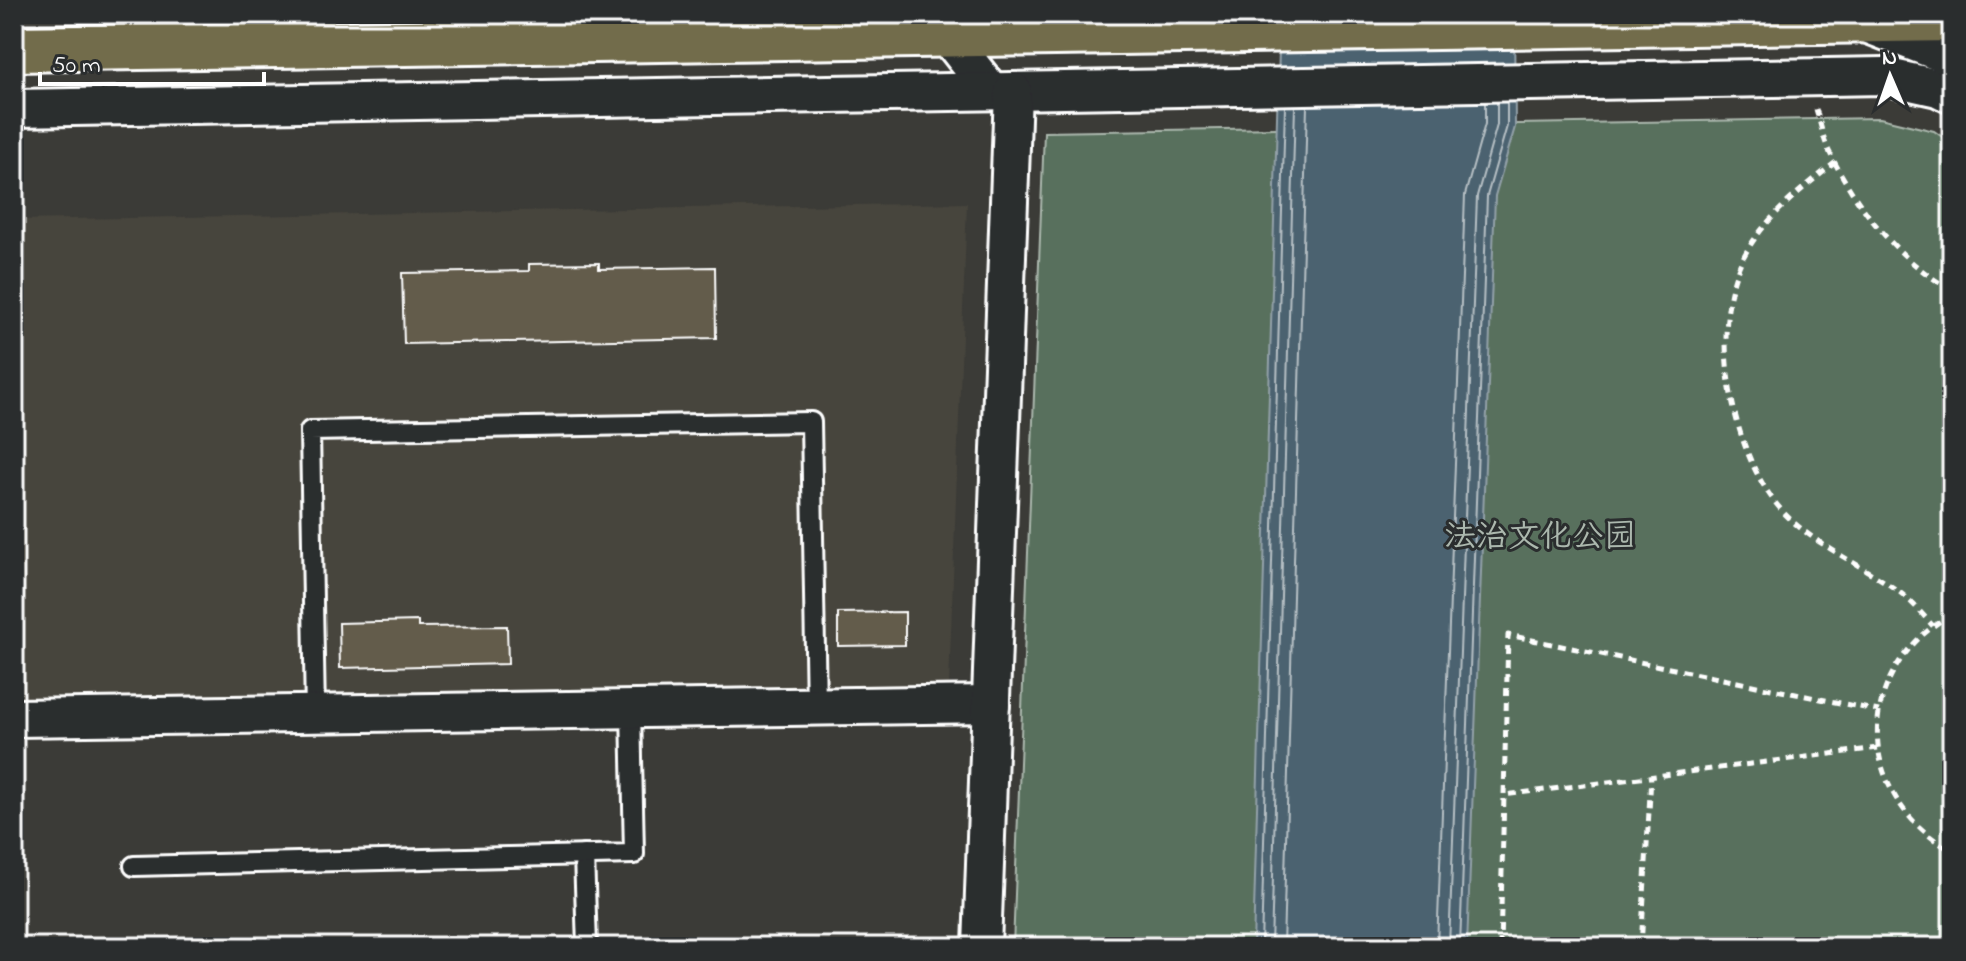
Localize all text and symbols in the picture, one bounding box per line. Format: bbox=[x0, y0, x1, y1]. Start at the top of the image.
scale bar bbox=[40, 36, 264, 86]
north arrow bbox=[1850, 36, 1930, 116]
text: N bbox=[1881, 43, 1897, 75]
text: 50 m bbox=[52, 49, 101, 84]
park label: 法治文化公园 bbox=[1444, 515, 1636, 562]

